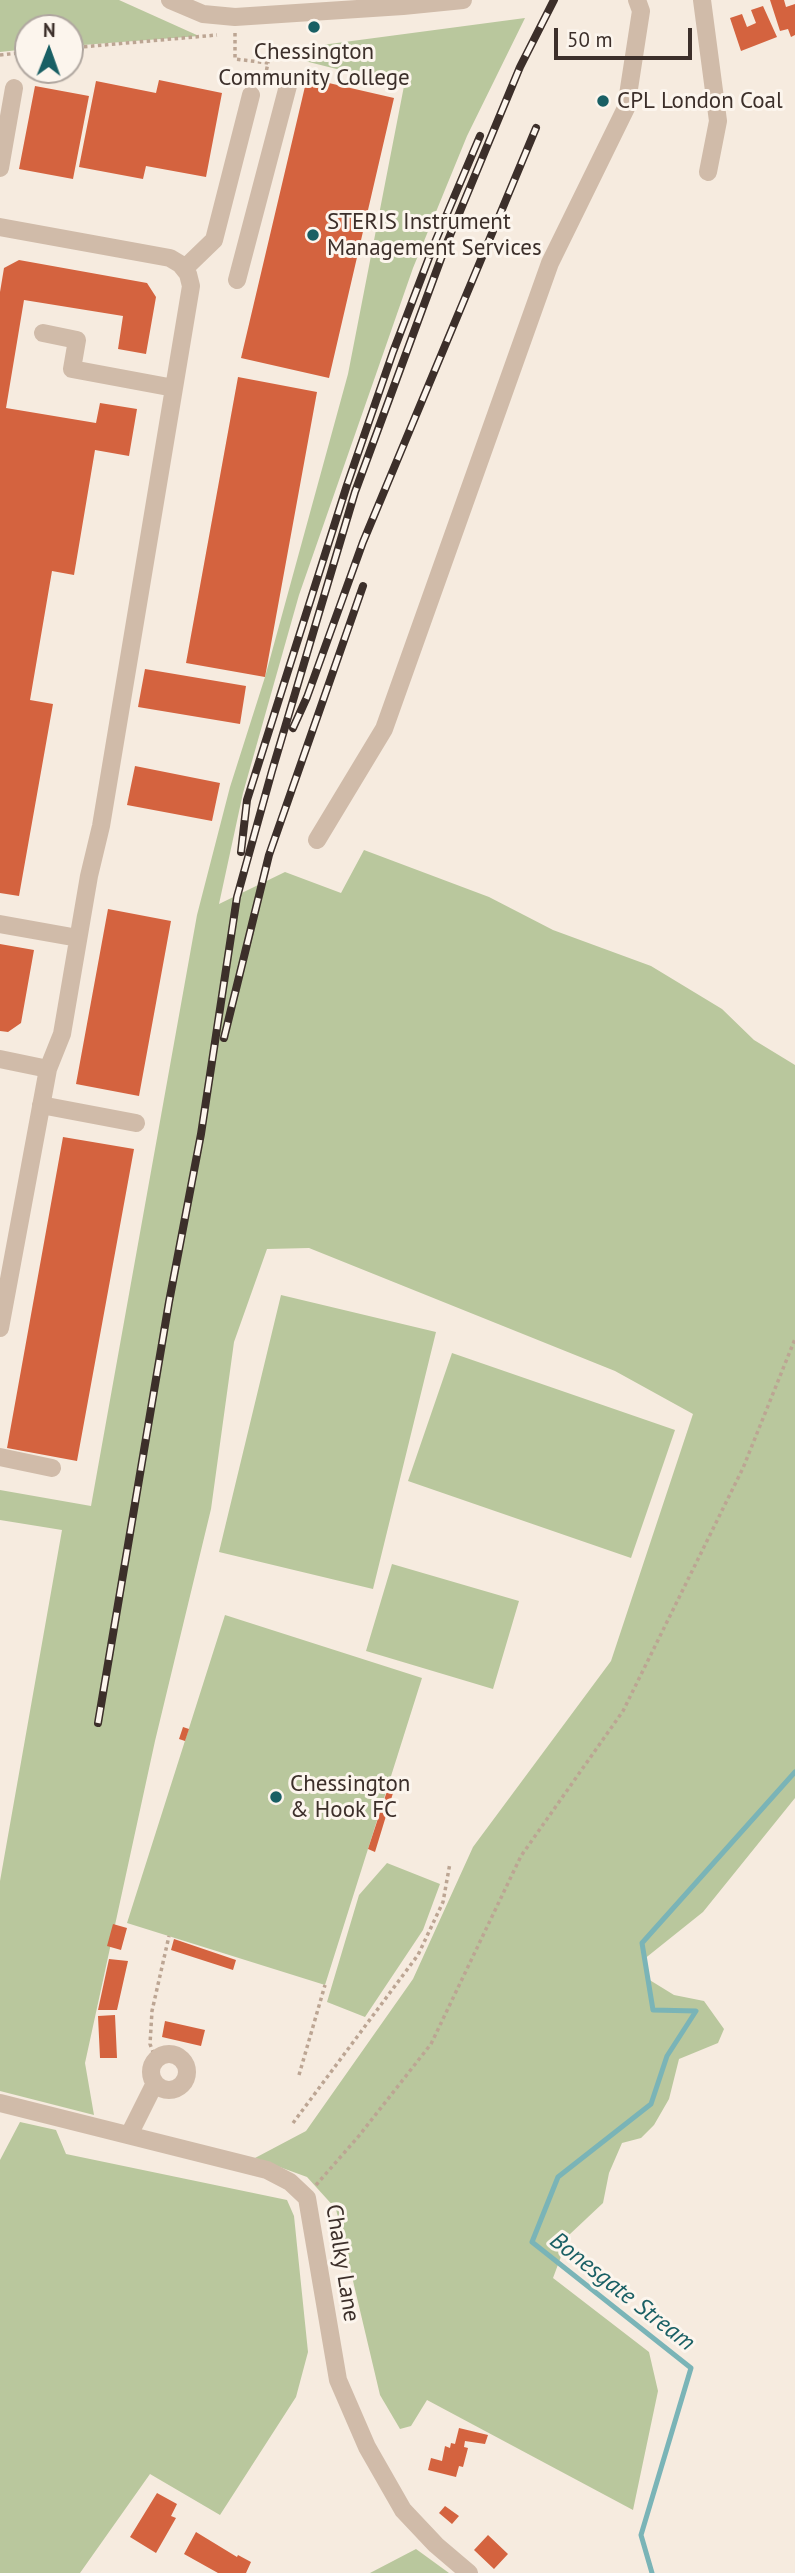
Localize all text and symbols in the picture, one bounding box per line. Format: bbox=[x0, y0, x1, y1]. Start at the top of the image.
north arrow bbox=[14, 14, 84, 84]
scale bar bbox=[557, 14, 695, 58]
text: N bbox=[43, 18, 56, 42]
marker: Chessington Community College bbox=[306, 19, 322, 35]
text: 50 m bbox=[567, 26, 613, 53]
place label: Chessington Community College bbox=[218, 38, 410, 92]
place label: CPL London Coal bbox=[617, 87, 783, 115]
marker: CPL London Coal bbox=[595, 93, 611, 109]
place label: STERIS Instrument Management Services bbox=[327, 208, 542, 262]
marker: STERIS Instrument Management Services bbox=[305, 227, 321, 243]
place label: Chessington & Hook FC bbox=[290, 1770, 410, 1824]
marker: Chessington & Hook FC bbox=[268, 1789, 284, 1805]
street label: Chalky Lane bbox=[319, 2202, 365, 2324]
water label: Bonesgate Stream bbox=[544, 2226, 700, 2358]

